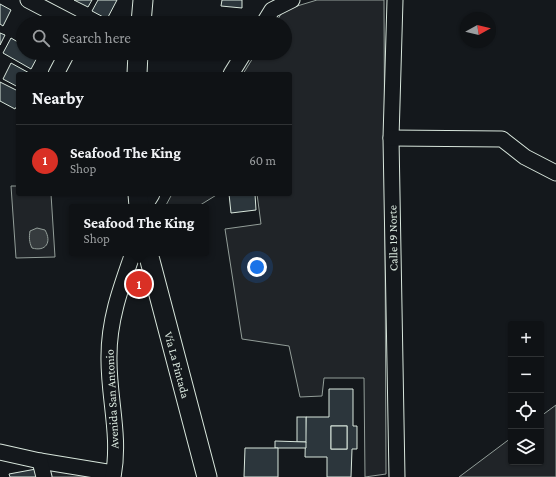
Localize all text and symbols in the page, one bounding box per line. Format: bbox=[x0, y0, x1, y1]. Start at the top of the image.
north arrow bbox=[460, 12, 496, 48]
search box bbox=[16, 16, 292, 60]
icon: search bbox=[30, 27, 52, 49]
text: Search here bbox=[62, 30, 131, 46]
text: Nearby bbox=[32, 89, 84, 108]
text: Seafood The King bbox=[70, 145, 181, 161]
text: 1 bbox=[43, 153, 47, 168]
text: 60 m bbox=[249, 153, 276, 168]
text: Shop bbox=[70, 161, 96, 176]
popup bbox=[69, 204, 209, 256]
street label: Calle 19 Norte bbox=[385, 205, 401, 271]
text: Seafood The King bbox=[84, 215, 194, 231]
text: Shop bbox=[84, 231, 110, 246]
your location bbox=[247, 257, 267, 277]
pin: 1 bbox=[126, 269, 152, 299]
map controls bbox=[508, 321, 544, 465]
button: + bbox=[508, 321, 544, 357]
street label: Vía La Pintada bbox=[161, 330, 193, 400]
street label: Avenida San Antonio bbox=[102, 349, 122, 449]
button: − bbox=[508, 357, 544, 393]
button: locate bbox=[508, 393, 544, 429]
button: layers bbox=[508, 429, 544, 465]

